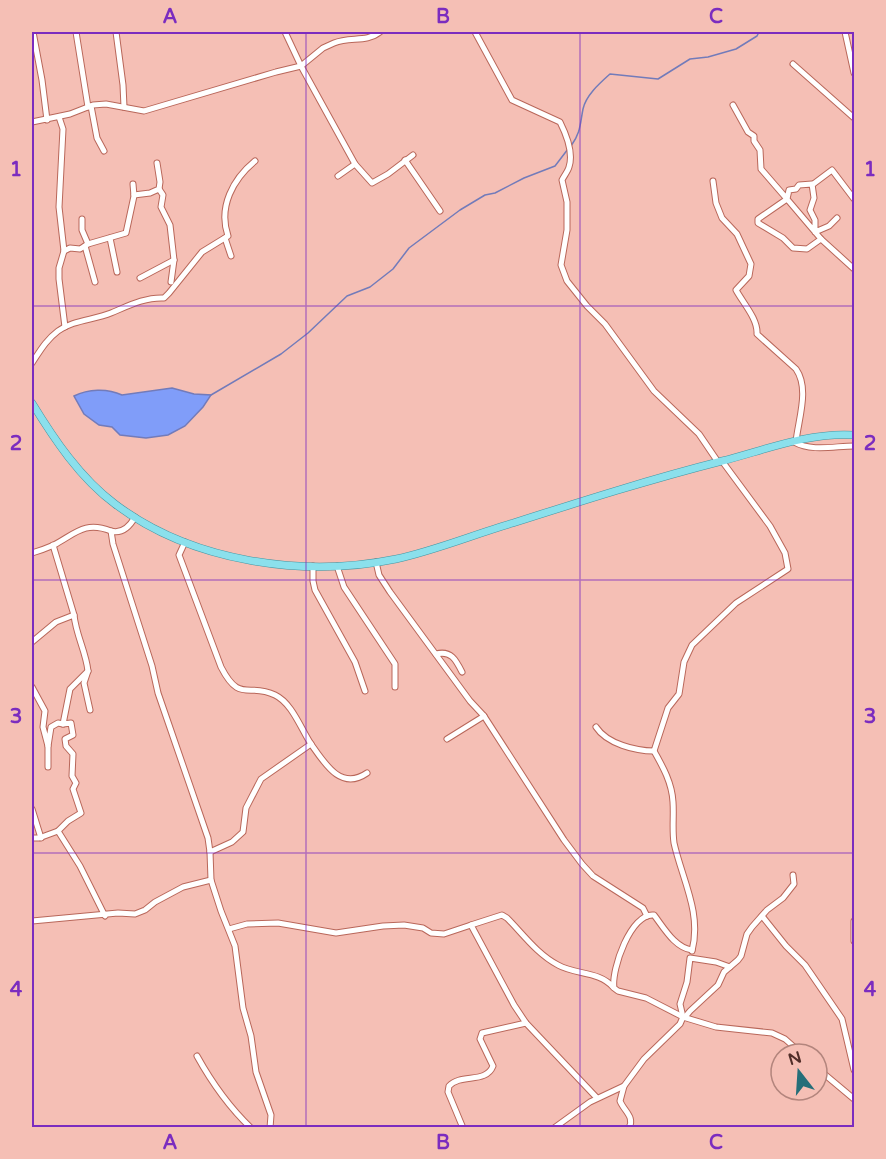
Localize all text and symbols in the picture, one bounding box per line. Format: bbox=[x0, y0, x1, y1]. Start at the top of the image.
text: A bbox=[163, 5, 178, 29]
text: B bbox=[436, 5, 450, 29]
text: C bbox=[709, 5, 723, 29]
text: 1 bbox=[10, 158, 22, 182]
text: 1 bbox=[864, 158, 876, 182]
text: 2 bbox=[10, 432, 22, 456]
text: 2 bbox=[864, 432, 876, 456]
text: 3 bbox=[10, 705, 22, 729]
text: 3 bbox=[864, 705, 876, 729]
text: 4 bbox=[10, 978, 23, 1002]
text: 4 bbox=[864, 978, 877, 1002]
north arrow bbox=[769, 1042, 829, 1102]
text: N bbox=[786, 1047, 804, 1070]
text: A bbox=[163, 1131, 178, 1155]
text: B bbox=[436, 1131, 450, 1155]
text: C bbox=[709, 1131, 723, 1155]

